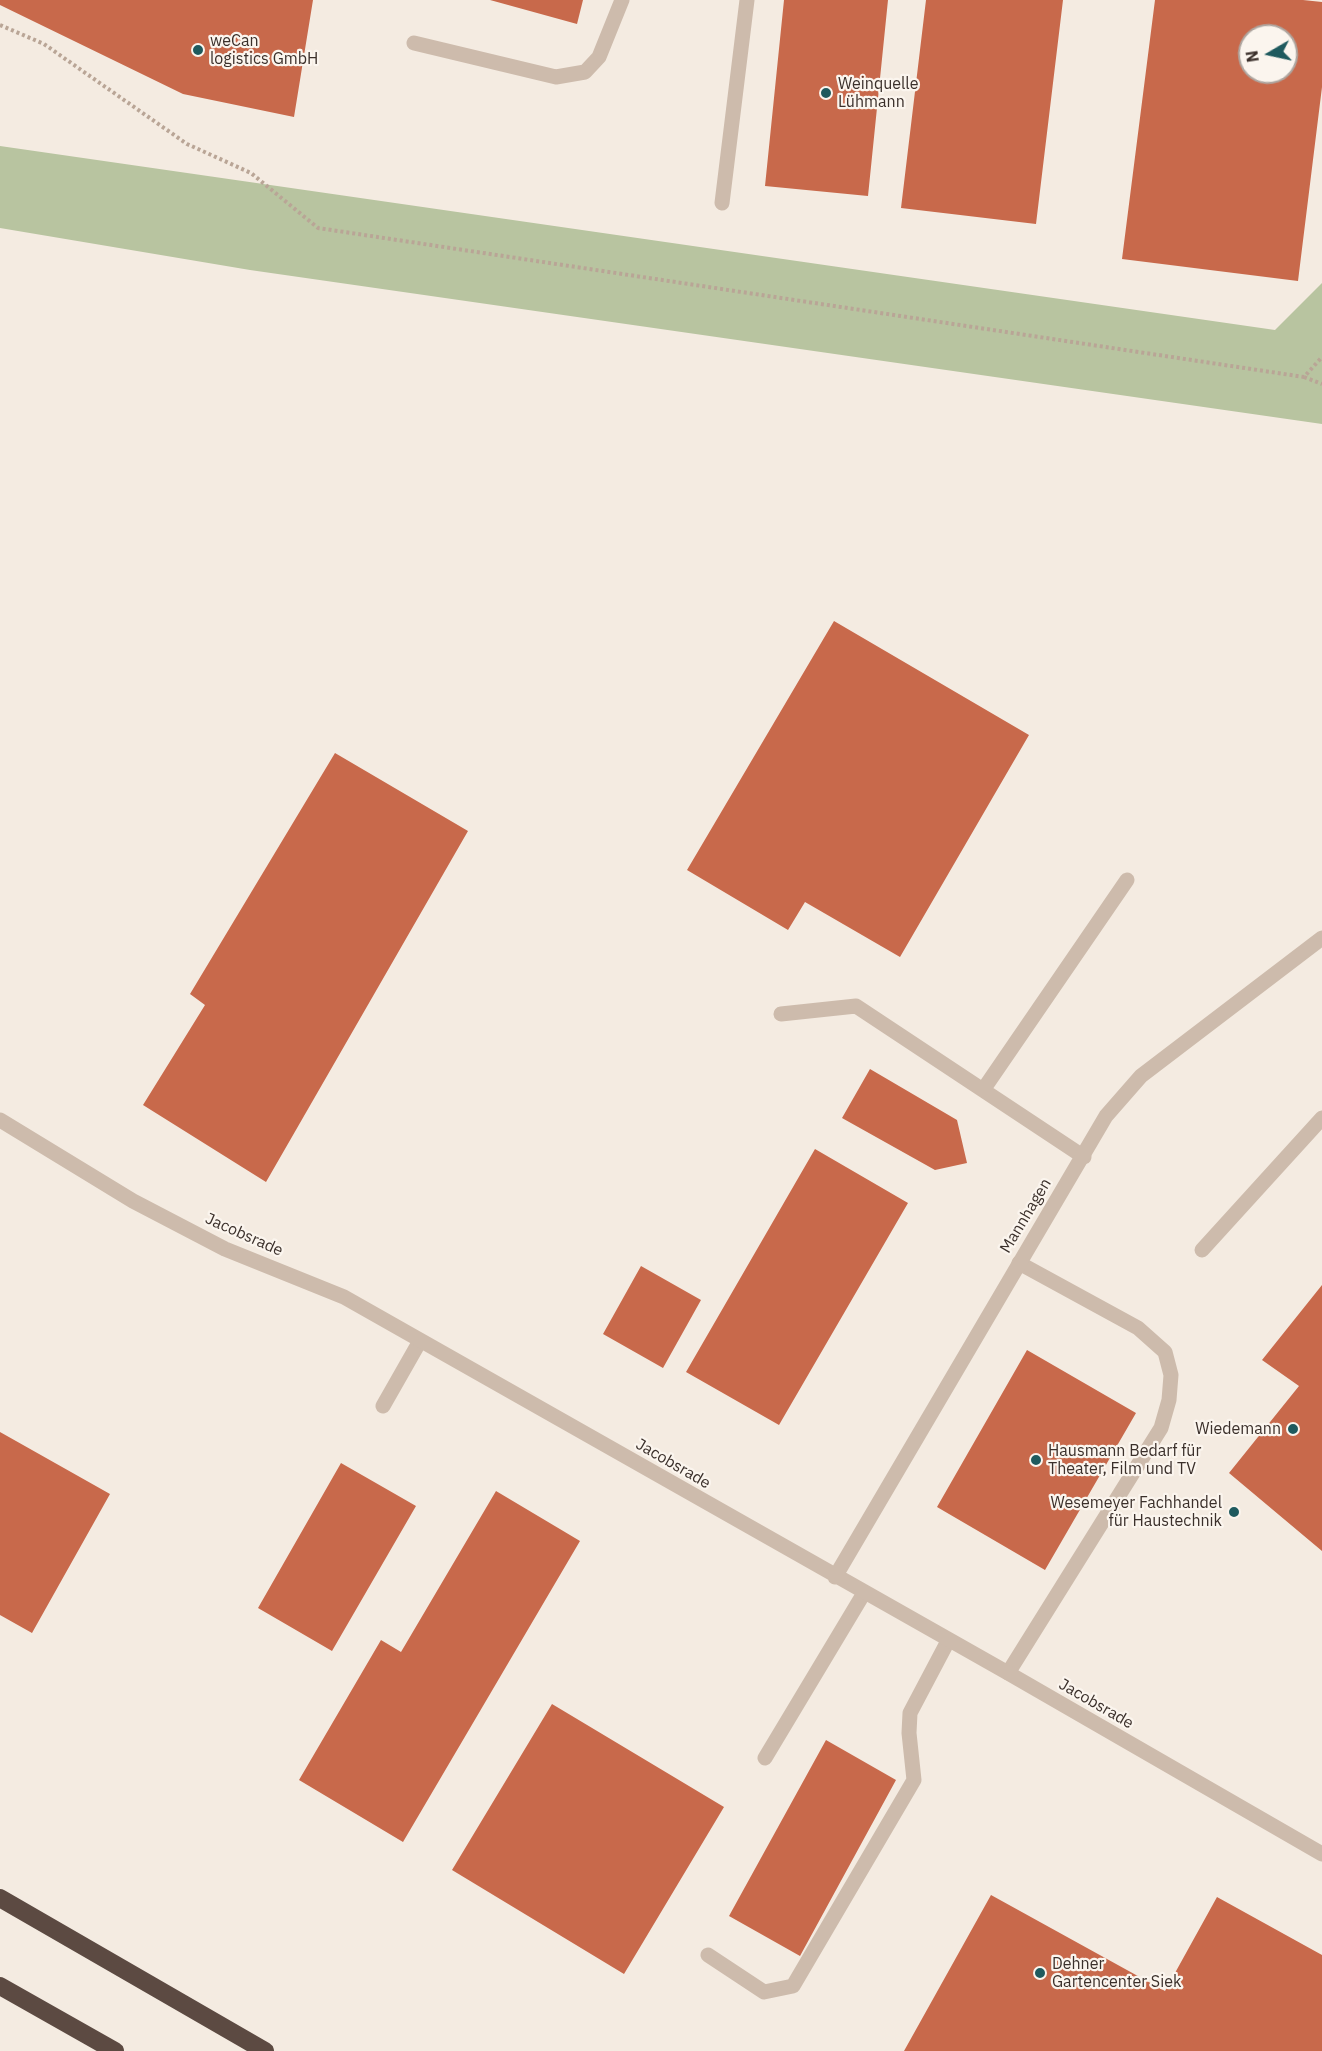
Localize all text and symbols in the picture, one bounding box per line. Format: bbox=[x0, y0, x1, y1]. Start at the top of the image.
north arrow bbox=[1238, 24, 1298, 84]
place label: weCan logistics GmbH bbox=[210, 31, 318, 69]
marker: weCan logistics GmbH bbox=[191, 43, 205, 57]
text: N bbox=[1241, 49, 1263, 64]
place label: Weinquelle Lühmann bbox=[838, 74, 918, 112]
marker: Weinquelle Lühmann bbox=[819, 86, 833, 100]
street label: Mannhagen bbox=[996, 1175, 1056, 1257]
street label: Jacobsrade bbox=[202, 1209, 286, 1261]
place label: Wiedemann bbox=[1195, 1419, 1281, 1439]
marker: Wiedemann bbox=[1286, 1422, 1300, 1436]
street label: Jacobsrade bbox=[632, 1435, 714, 1493]
place label: Hausmann Bedarf für Theater, Film und TV bbox=[1048, 1441, 1201, 1479]
marker: Hausmann Bedarf für Theater, Film und TV bbox=[1029, 1453, 1043, 1467]
place label: Wesemeyer Fachhandel für Haustechnik bbox=[1050, 1493, 1222, 1531]
marker: Wesemeyer Fachhandel für Haustechnik bbox=[1227, 1505, 1241, 1519]
street label: Jacobsrade bbox=[1055, 1675, 1137, 1733]
place label: Dehner Gartencenter Siek bbox=[1052, 1954, 1181, 1992]
marker: Dehner Gartencenter Siek bbox=[1033, 1966, 1047, 1980]

